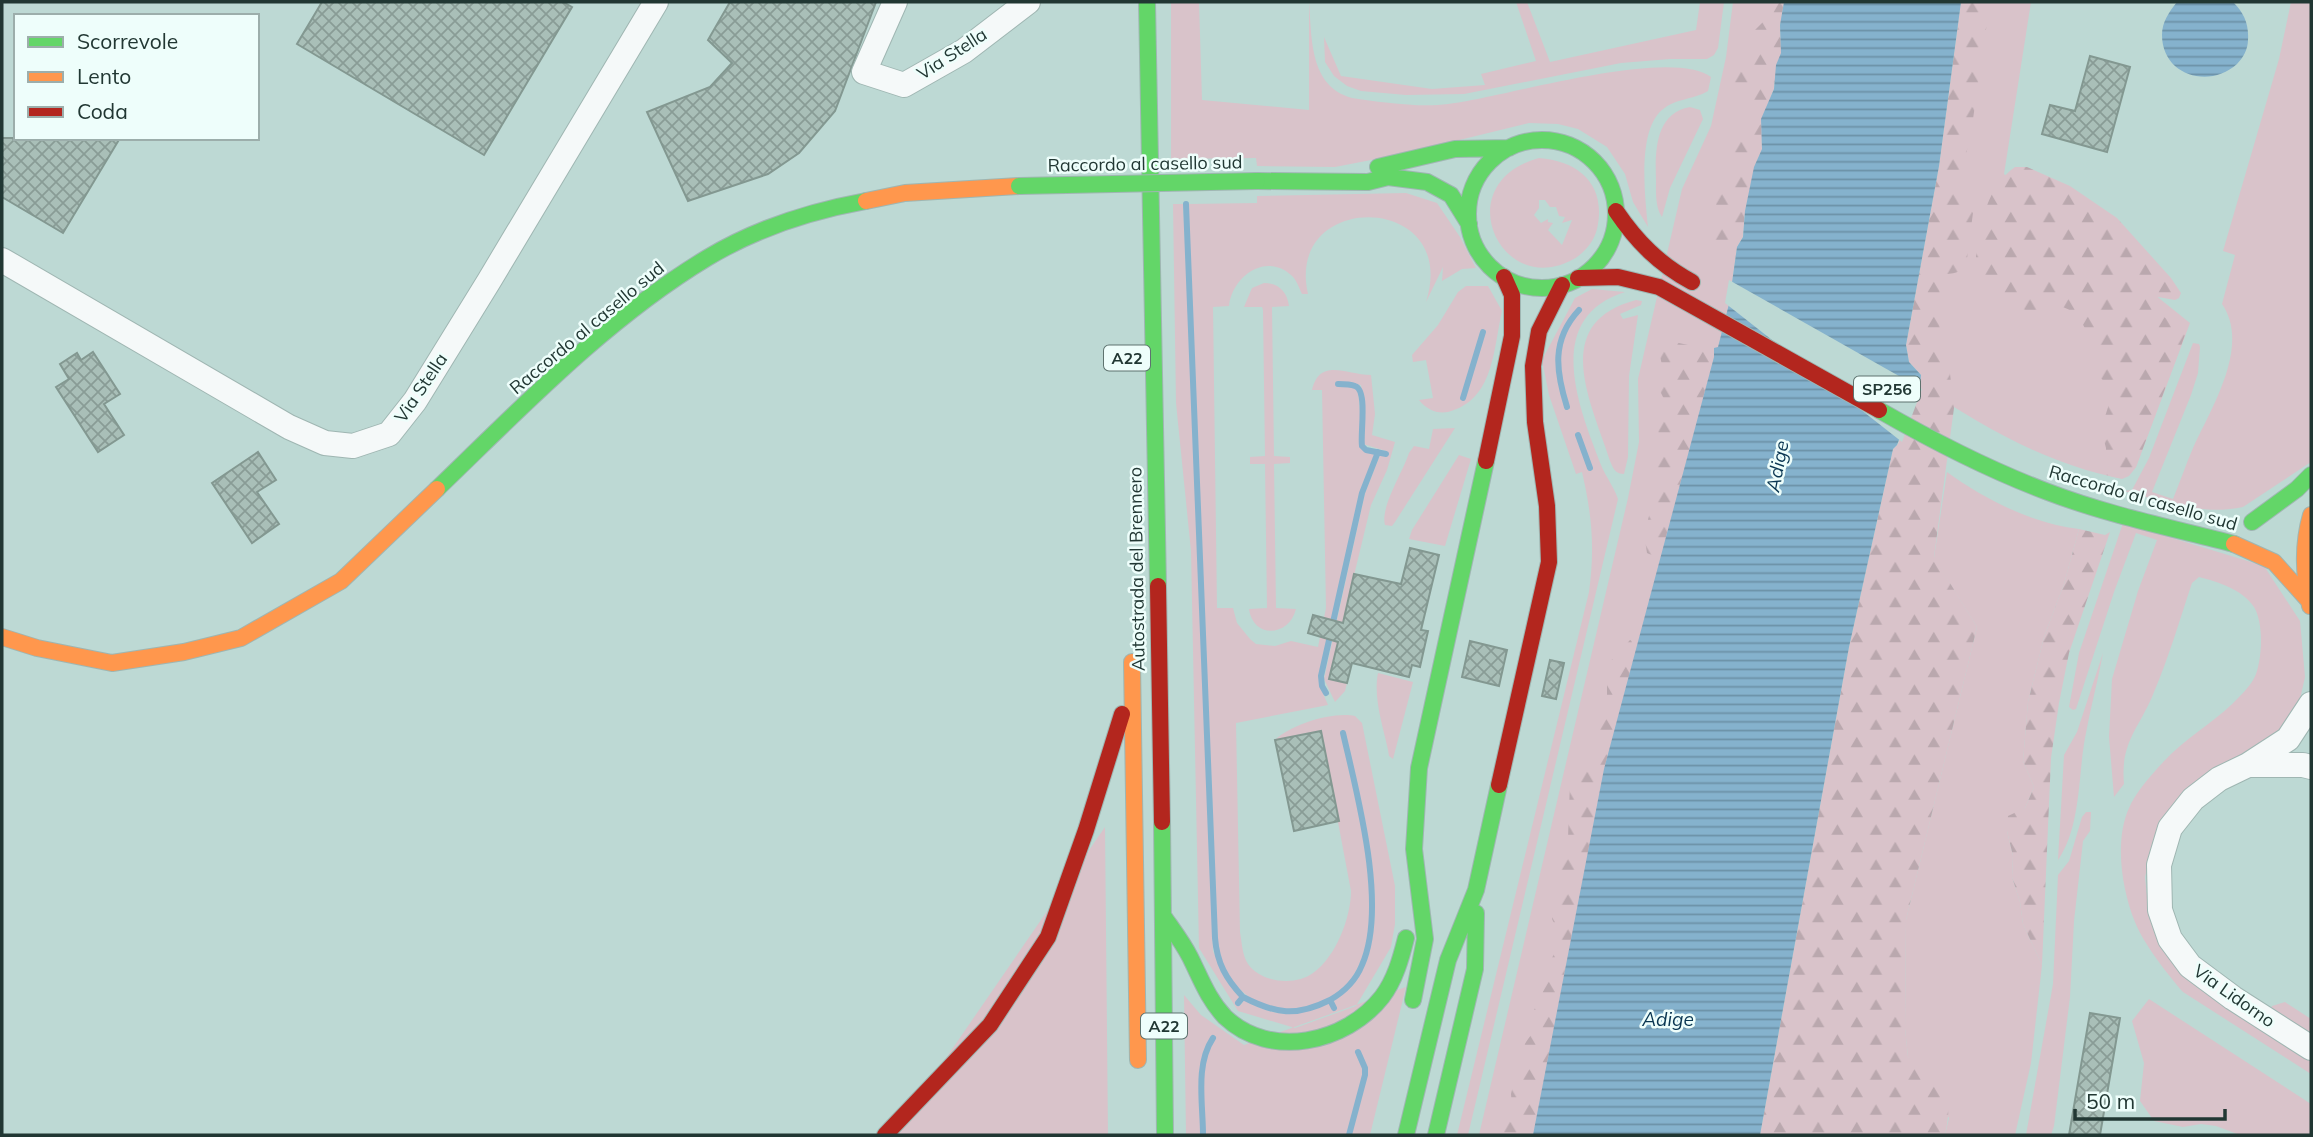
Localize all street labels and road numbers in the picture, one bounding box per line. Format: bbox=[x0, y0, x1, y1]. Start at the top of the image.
street label: Via Stella bbox=[912, 22, 991, 85]
street label: Raccordo al casello sud bbox=[1047, 150, 1243, 177]
street label: Raccordo al casello sud bbox=[505, 256, 669, 399]
road number: A22 bbox=[1104, 346, 1150, 370]
street label: Via Stella bbox=[389, 349, 452, 427]
road number: SP256 bbox=[1854, 376, 1920, 402]
street label: Raccordo al casello sud bbox=[2046, 460, 2240, 535]
street label: Autostrada del Brennero bbox=[1123, 467, 1150, 671]
street label: Via Lidorno bbox=[2189, 959, 2280, 1032]
road number: A22 bbox=[1141, 1014, 1187, 1038]

